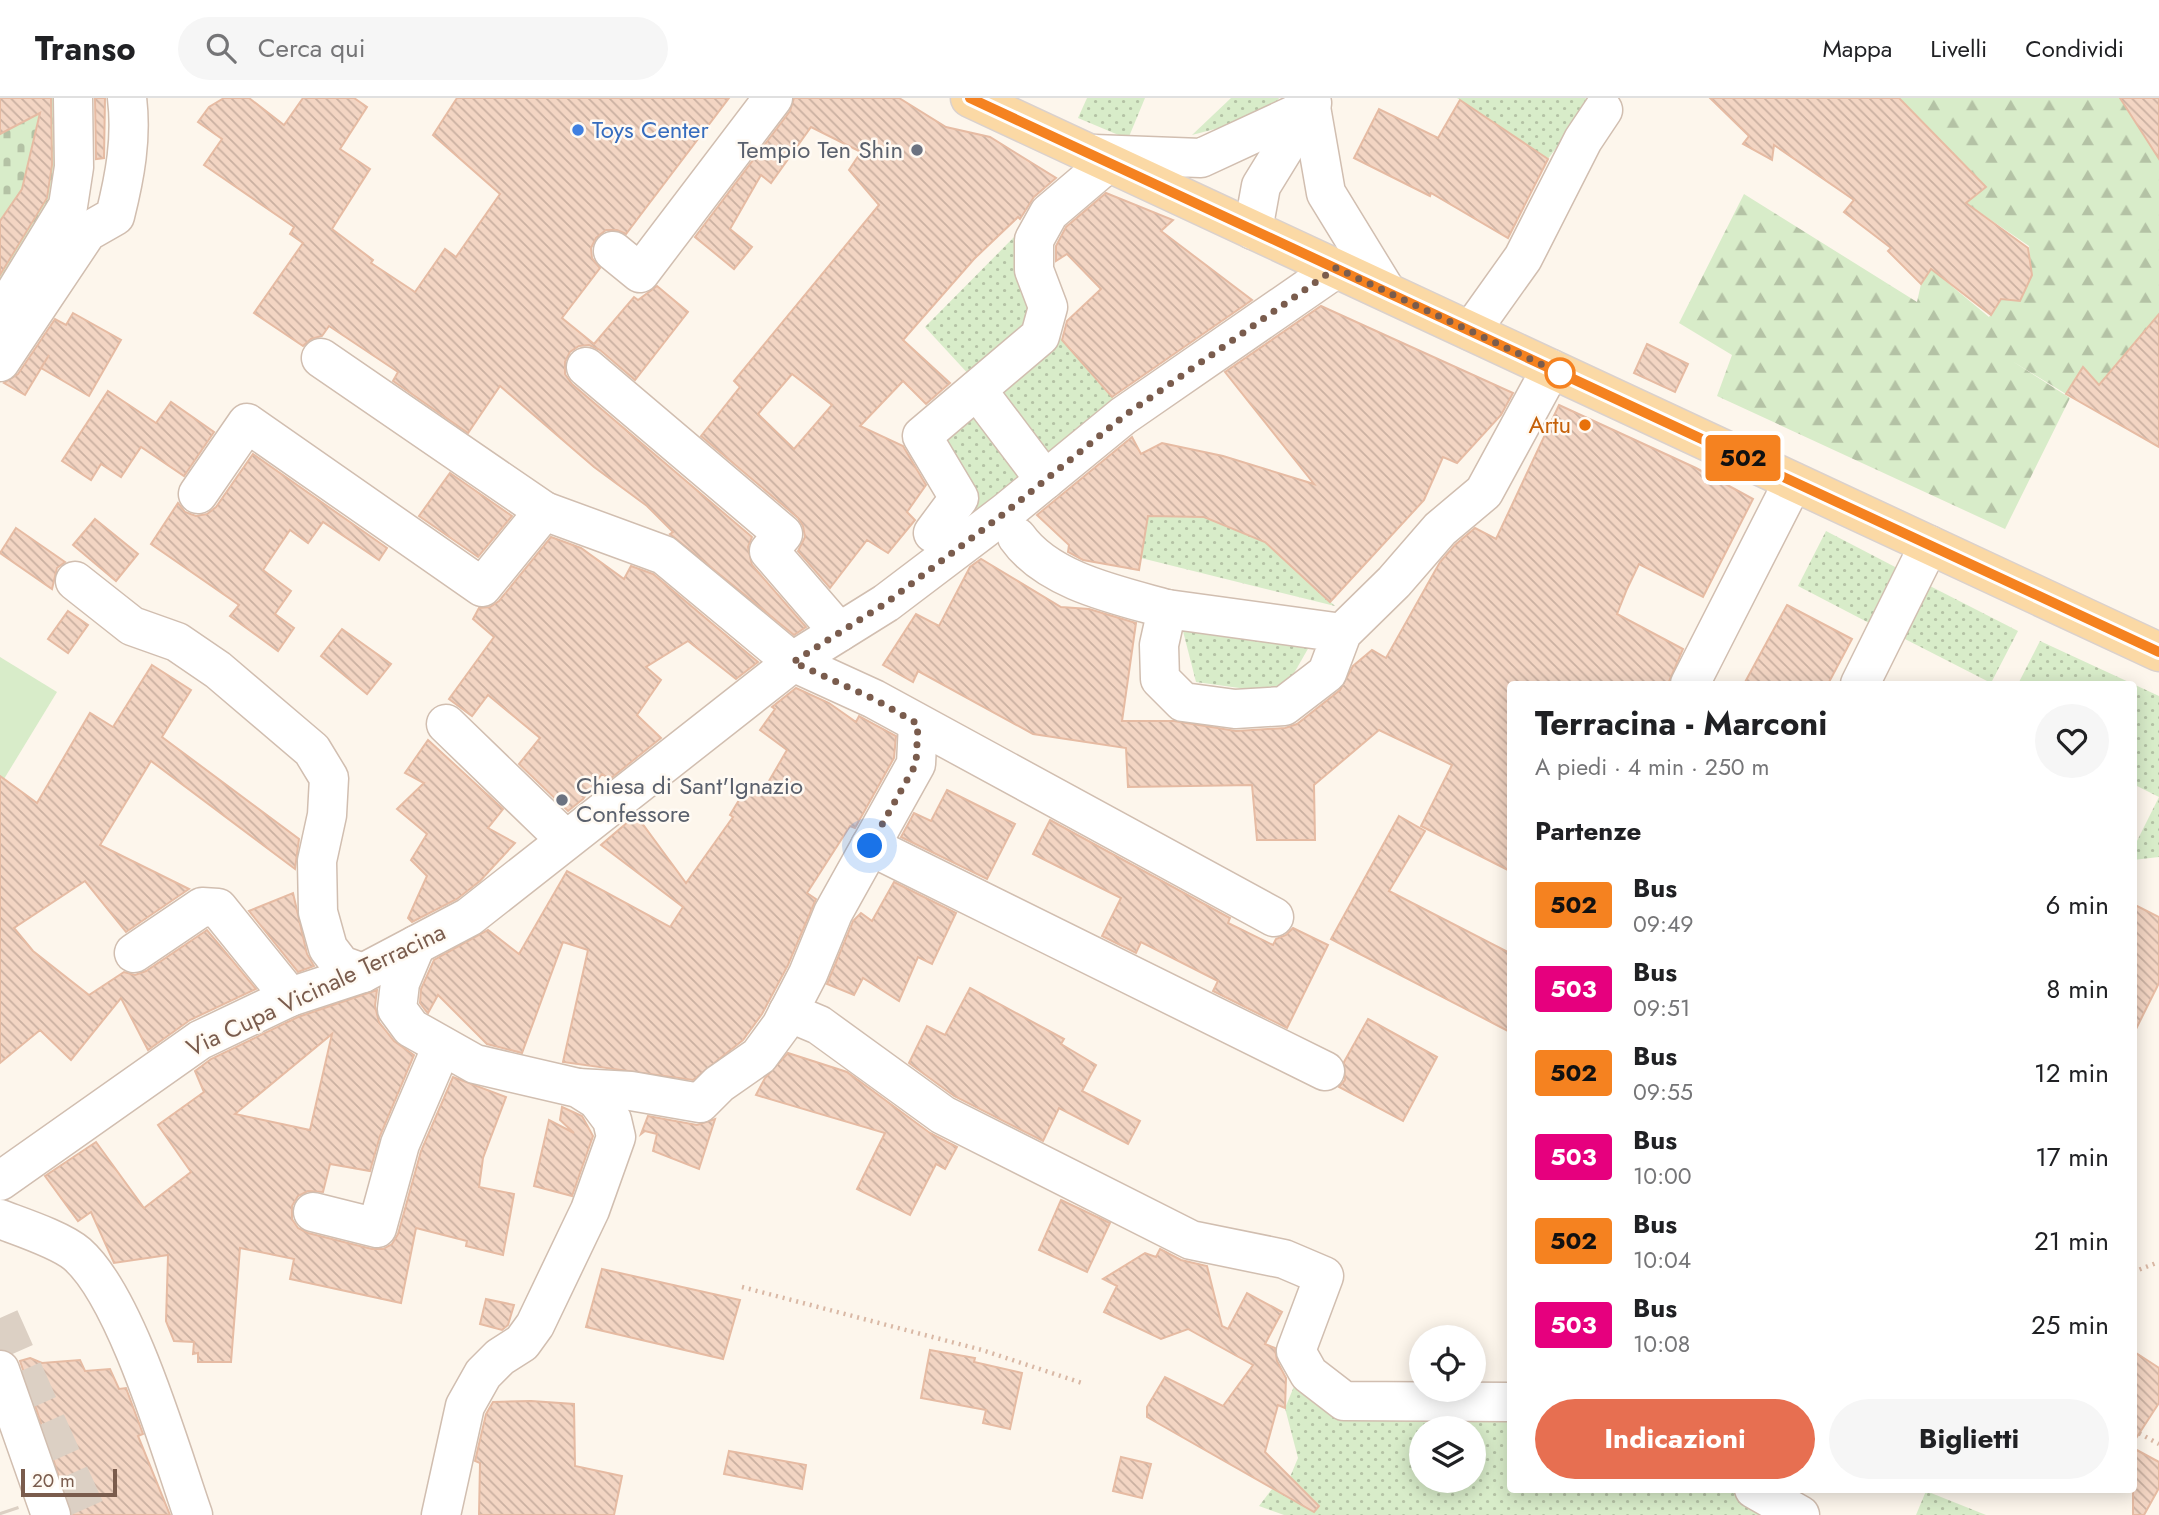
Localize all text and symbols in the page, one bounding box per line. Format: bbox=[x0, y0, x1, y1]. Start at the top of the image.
search box bbox=[178, 17, 668, 80]
text: Transo bbox=[35, 25, 136, 72]
icon: search bbox=[202, 29, 240, 67]
text: Cerca qui bbox=[258, 29, 365, 67]
text: Mappa bbox=[1822, 31, 1892, 66]
text: Livelli bbox=[1930, 31, 1987, 66]
text: Condividi bbox=[2025, 31, 2124, 66]
place label: Toys Center bbox=[592, 112, 709, 147]
marker: Toys Center bbox=[570, 122, 586, 138]
place label: Tempio Ten Shin bbox=[737, 132, 903, 167]
marker: Tempio Ten Shin bbox=[909, 142, 925, 158]
unlabelled marker bbox=[1545, 358, 1575, 388]
place label: Artu bbox=[1529, 407, 1571, 442]
marker: Artu bbox=[1577, 417, 1593, 433]
line badge: 502 bbox=[1703, 435, 1783, 481]
text: 502 bbox=[1719, 440, 1767, 475]
text: Terracina - Marconi bbox=[1535, 700, 1827, 747]
button: heart bbox=[2035, 704, 2109, 778]
text: A piedi · 4 min · 250 m bbox=[1535, 750, 1770, 784]
place label: Chiesa di Sant'Ignazio Confessore bbox=[576, 768, 803, 831]
marker: Chiesa di Sant'Ignazio Confessore bbox=[554, 792, 570, 808]
text: Partenze bbox=[1535, 812, 1641, 850]
your location bbox=[852, 828, 887, 863]
text: Bus bbox=[1633, 869, 1677, 907]
text: 6 min bbox=[2046, 886, 2109, 924]
text: 502 bbox=[1550, 887, 1597, 922]
text: 09:49 bbox=[1633, 907, 1694, 941]
street label: Via Cupa Vicinale Terracina bbox=[180, 914, 451, 1065]
text: Bus bbox=[1633, 953, 1677, 991]
text: 8 min bbox=[2046, 970, 2109, 1008]
text: 503 bbox=[1550, 971, 1597, 1006]
text: 09:51 bbox=[1633, 991, 1690, 1025]
text: Bus bbox=[1633, 1037, 1677, 1075]
text: 12 min bbox=[2034, 1054, 2109, 1092]
text: 502 bbox=[1550, 1055, 1597, 1090]
text: 09:55 bbox=[1633, 1075, 1693, 1109]
text: Bus bbox=[1633, 1121, 1677, 1159]
text: 17 min bbox=[2035, 1138, 2109, 1176]
text: 503 bbox=[1550, 1139, 1597, 1174]
text: 10:00 bbox=[1633, 1159, 1692, 1193]
text: Bus bbox=[1633, 1205, 1677, 1243]
text: 21 min bbox=[2034, 1222, 2109, 1260]
text: 502 bbox=[1550, 1223, 1597, 1258]
text: 10:04 bbox=[1633, 1243, 1691, 1277]
text: Bus bbox=[1633, 1289, 1677, 1327]
text: 25 min bbox=[2031, 1306, 2109, 1344]
text: 503 bbox=[1550, 1307, 1597, 1342]
map controls bbox=[1409, 1325, 1486, 1493]
button: locate bbox=[1409, 1325, 1486, 1402]
text: 10:08 bbox=[1633, 1327, 1690, 1361]
button: Indicazioni bbox=[1535, 1399, 1815, 1479]
button: Biglietti bbox=[1829, 1399, 2109, 1479]
button: layers bbox=[1409, 1416, 1486, 1493]
scale bar bbox=[21, 1466, 117, 1498]
text: 20 m bbox=[32, 1467, 75, 1494]

